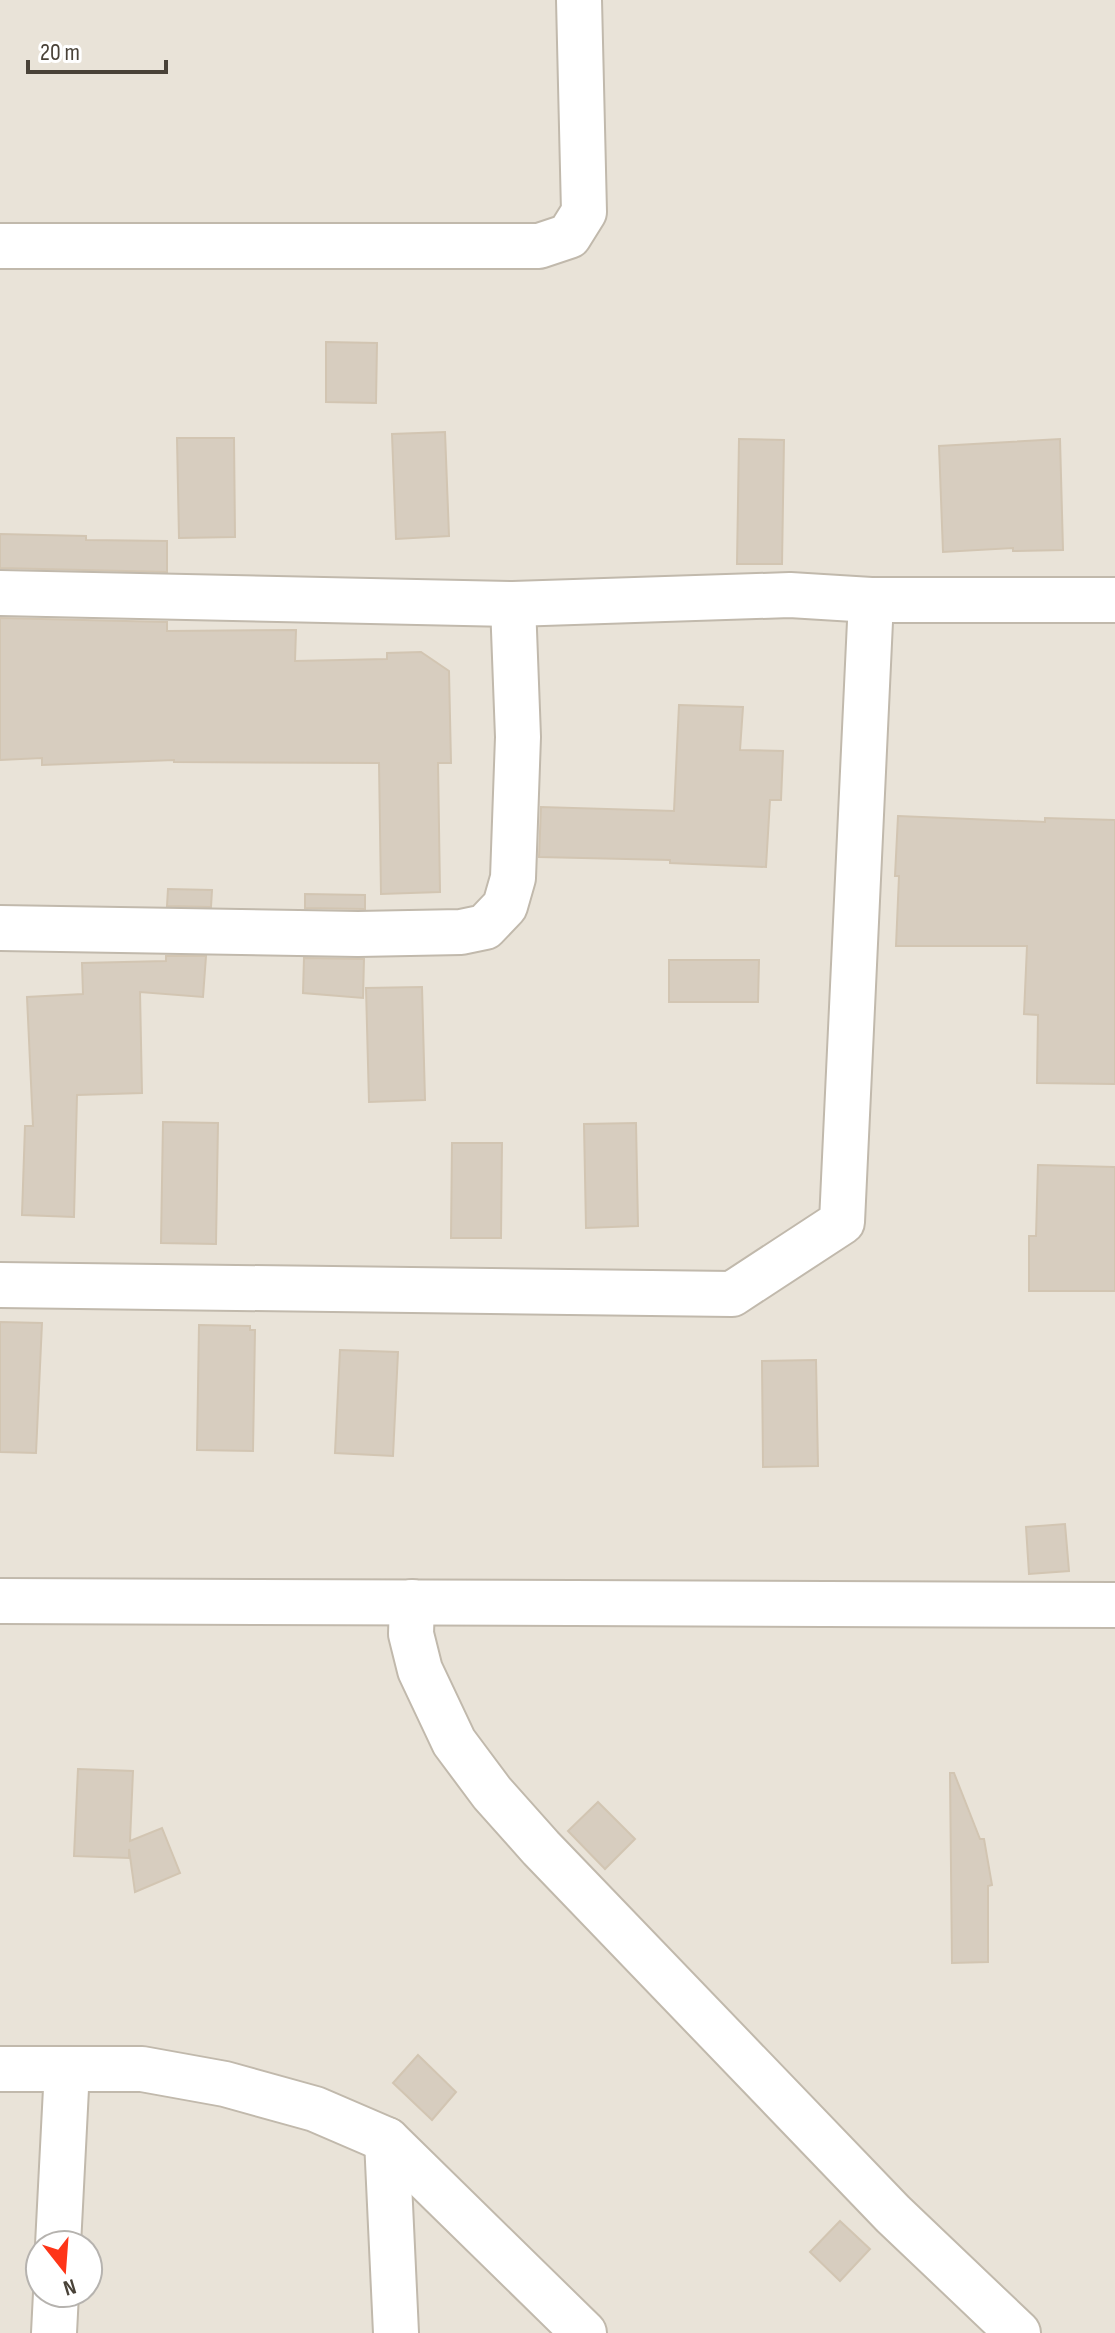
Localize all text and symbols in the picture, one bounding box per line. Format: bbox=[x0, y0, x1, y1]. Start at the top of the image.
scale bar bbox=[28, 24, 166, 74]
text: 20 m bbox=[40, 38, 80, 67]
north arrow bbox=[24, 2229, 104, 2309]
text: N bbox=[60, 2272, 79, 2301]

